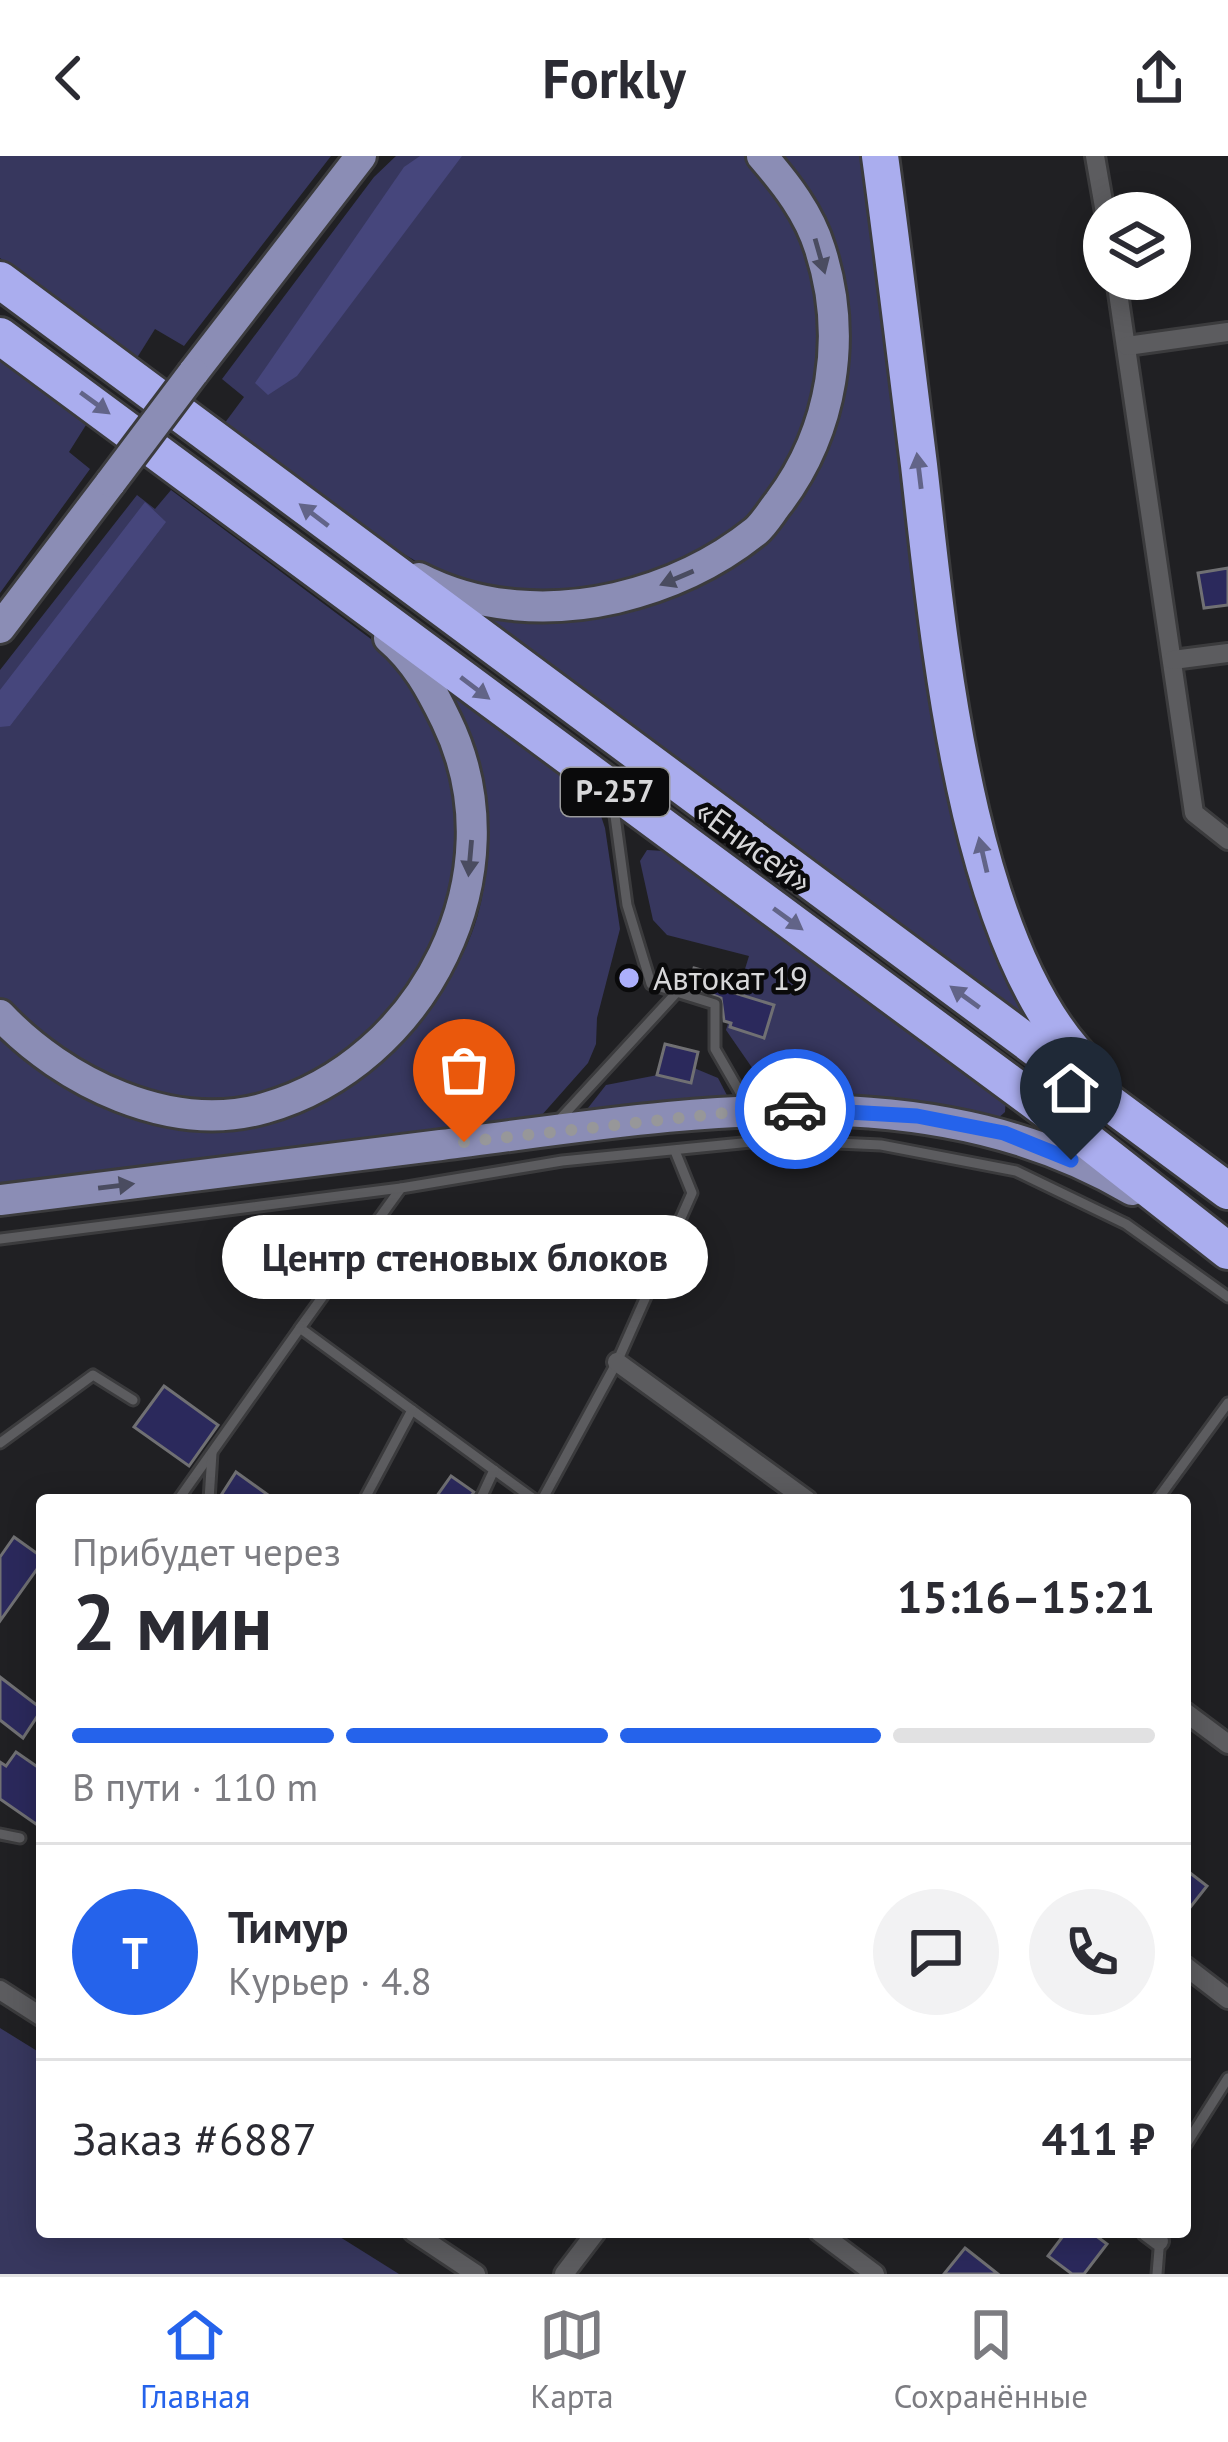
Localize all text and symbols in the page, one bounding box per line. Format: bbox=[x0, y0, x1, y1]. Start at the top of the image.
text: Forkly bbox=[542, 43, 686, 113]
icon: back bbox=[36, 45, 102, 111]
icon: share bbox=[1126, 45, 1192, 111]
map controls bbox=[1083, 192, 1191, 300]
button: layers bbox=[1083, 192, 1191, 300]
one-way arrow bbox=[812, 238, 830, 275]
one-way arrow bbox=[79, 391, 111, 415]
one-way arrow bbox=[910, 452, 929, 489]
one-way arrow bbox=[298, 503, 330, 527]
one-way arrow bbox=[658, 569, 694, 588]
one-way arrow bbox=[459, 675, 490, 699]
road number: Р-257 bbox=[561, 768, 669, 816]
street label: «Енисей» bbox=[687, 789, 821, 902]
one-way arrow bbox=[973, 837, 992, 874]
one-way arrow bbox=[460, 840, 479, 877]
one-way arrow bbox=[772, 907, 804, 931]
place label: Автокат 19 bbox=[653, 956, 808, 999]
marker: Автокат 19 bbox=[616, 965, 642, 991]
one-way arrow bbox=[949, 985, 981, 1009]
pin bbox=[413, 1019, 515, 1142]
icon: bag bbox=[431, 1037, 497, 1103]
pin bbox=[1020, 1037, 1122, 1160]
courier bbox=[735, 1049, 855, 1169]
icon: home bbox=[1038, 1055, 1104, 1121]
icon: car bbox=[762, 1076, 828, 1142]
one-way arrow bbox=[98, 1176, 135, 1195]
callout: Центр стеновых блоков bbox=[221, 1214, 707, 1298]
text: Центр стеновых блоков bbox=[262, 1231, 668, 1282]
text: Прибудет через bbox=[72, 1526, 341, 1577]
text: 15:16–15:21 bbox=[897, 1567, 1155, 1625]
text: 2 мин bbox=[72, 1571, 272, 1672]
text: В пути · 110 m bbox=[72, 1761, 318, 1812]
button: chat bbox=[873, 1889, 999, 2015]
button: phone bbox=[1029, 1889, 1155, 2015]
text: Тимур bbox=[228, 1897, 349, 1955]
text: Т bbox=[122, 1923, 148, 1981]
text: Курьер · 4.8 bbox=[228, 1955, 432, 2006]
text: Заказ #6887 bbox=[72, 2109, 317, 2167]
text: 411 ₽ bbox=[1042, 2109, 1155, 2167]
tab: Главная bbox=[140, 2302, 250, 2417]
tab: Карта bbox=[530, 2302, 614, 2417]
tab: Сохранённые bbox=[893, 2302, 1088, 2417]

